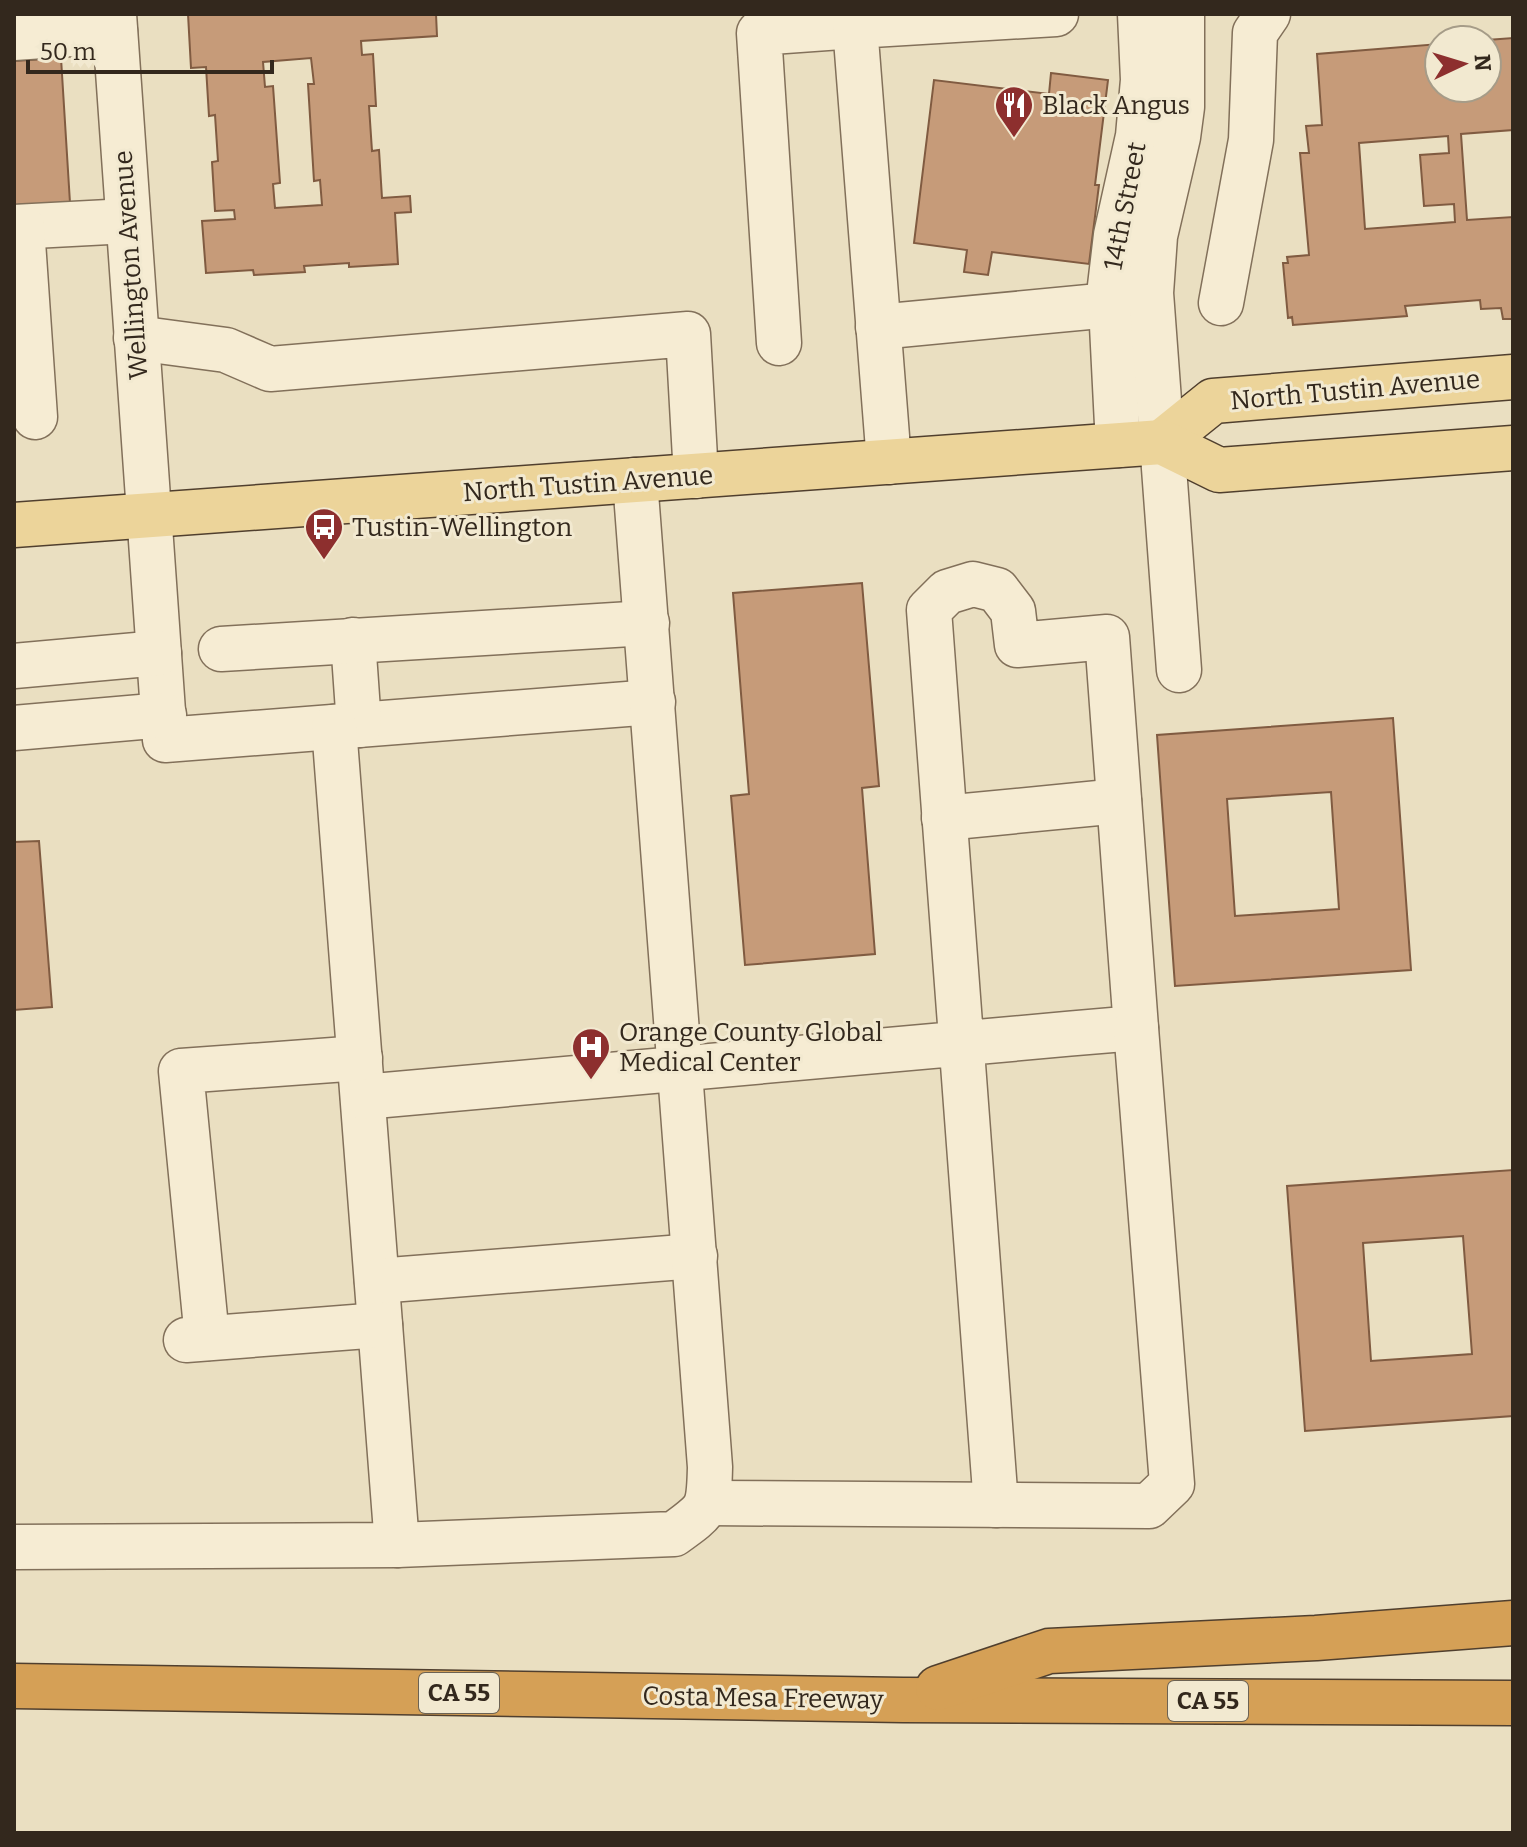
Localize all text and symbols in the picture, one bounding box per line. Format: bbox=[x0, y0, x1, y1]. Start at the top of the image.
scale bar bbox=[28, 24, 272, 74]
north arrow bbox=[1423, 24, 1503, 104]
text: 50 m bbox=[40, 38, 96, 66]
text: N bbox=[1468, 53, 1497, 72]
restaurant icon: Black Angus bbox=[993, 84, 1035, 139]
place label: Black Angus bbox=[1042, 90, 1190, 121]
street label: 14th Street bbox=[1097, 139, 1153, 273]
street label: Wellington Avenue bbox=[108, 149, 154, 381]
street label: North Tustin Avenue bbox=[1229, 364, 1481, 416]
street label: North Tustin Avenue bbox=[462, 460, 714, 508]
bus stop icon: Tustin-Wellington bbox=[303, 506, 345, 561]
place label: Tustin-Wellington bbox=[352, 512, 573, 543]
place label: Orange County Global Medical Center bbox=[619, 1017, 883, 1078]
hospital icon: Orange County Global Medical Center bbox=[570, 1026, 612, 1081]
road number: CA 55 bbox=[419, 1673, 499, 1713]
street label: Costa Mesa Freeway bbox=[642, 1680, 884, 1716]
road number: CA 55 bbox=[1168, 1681, 1248, 1721]

